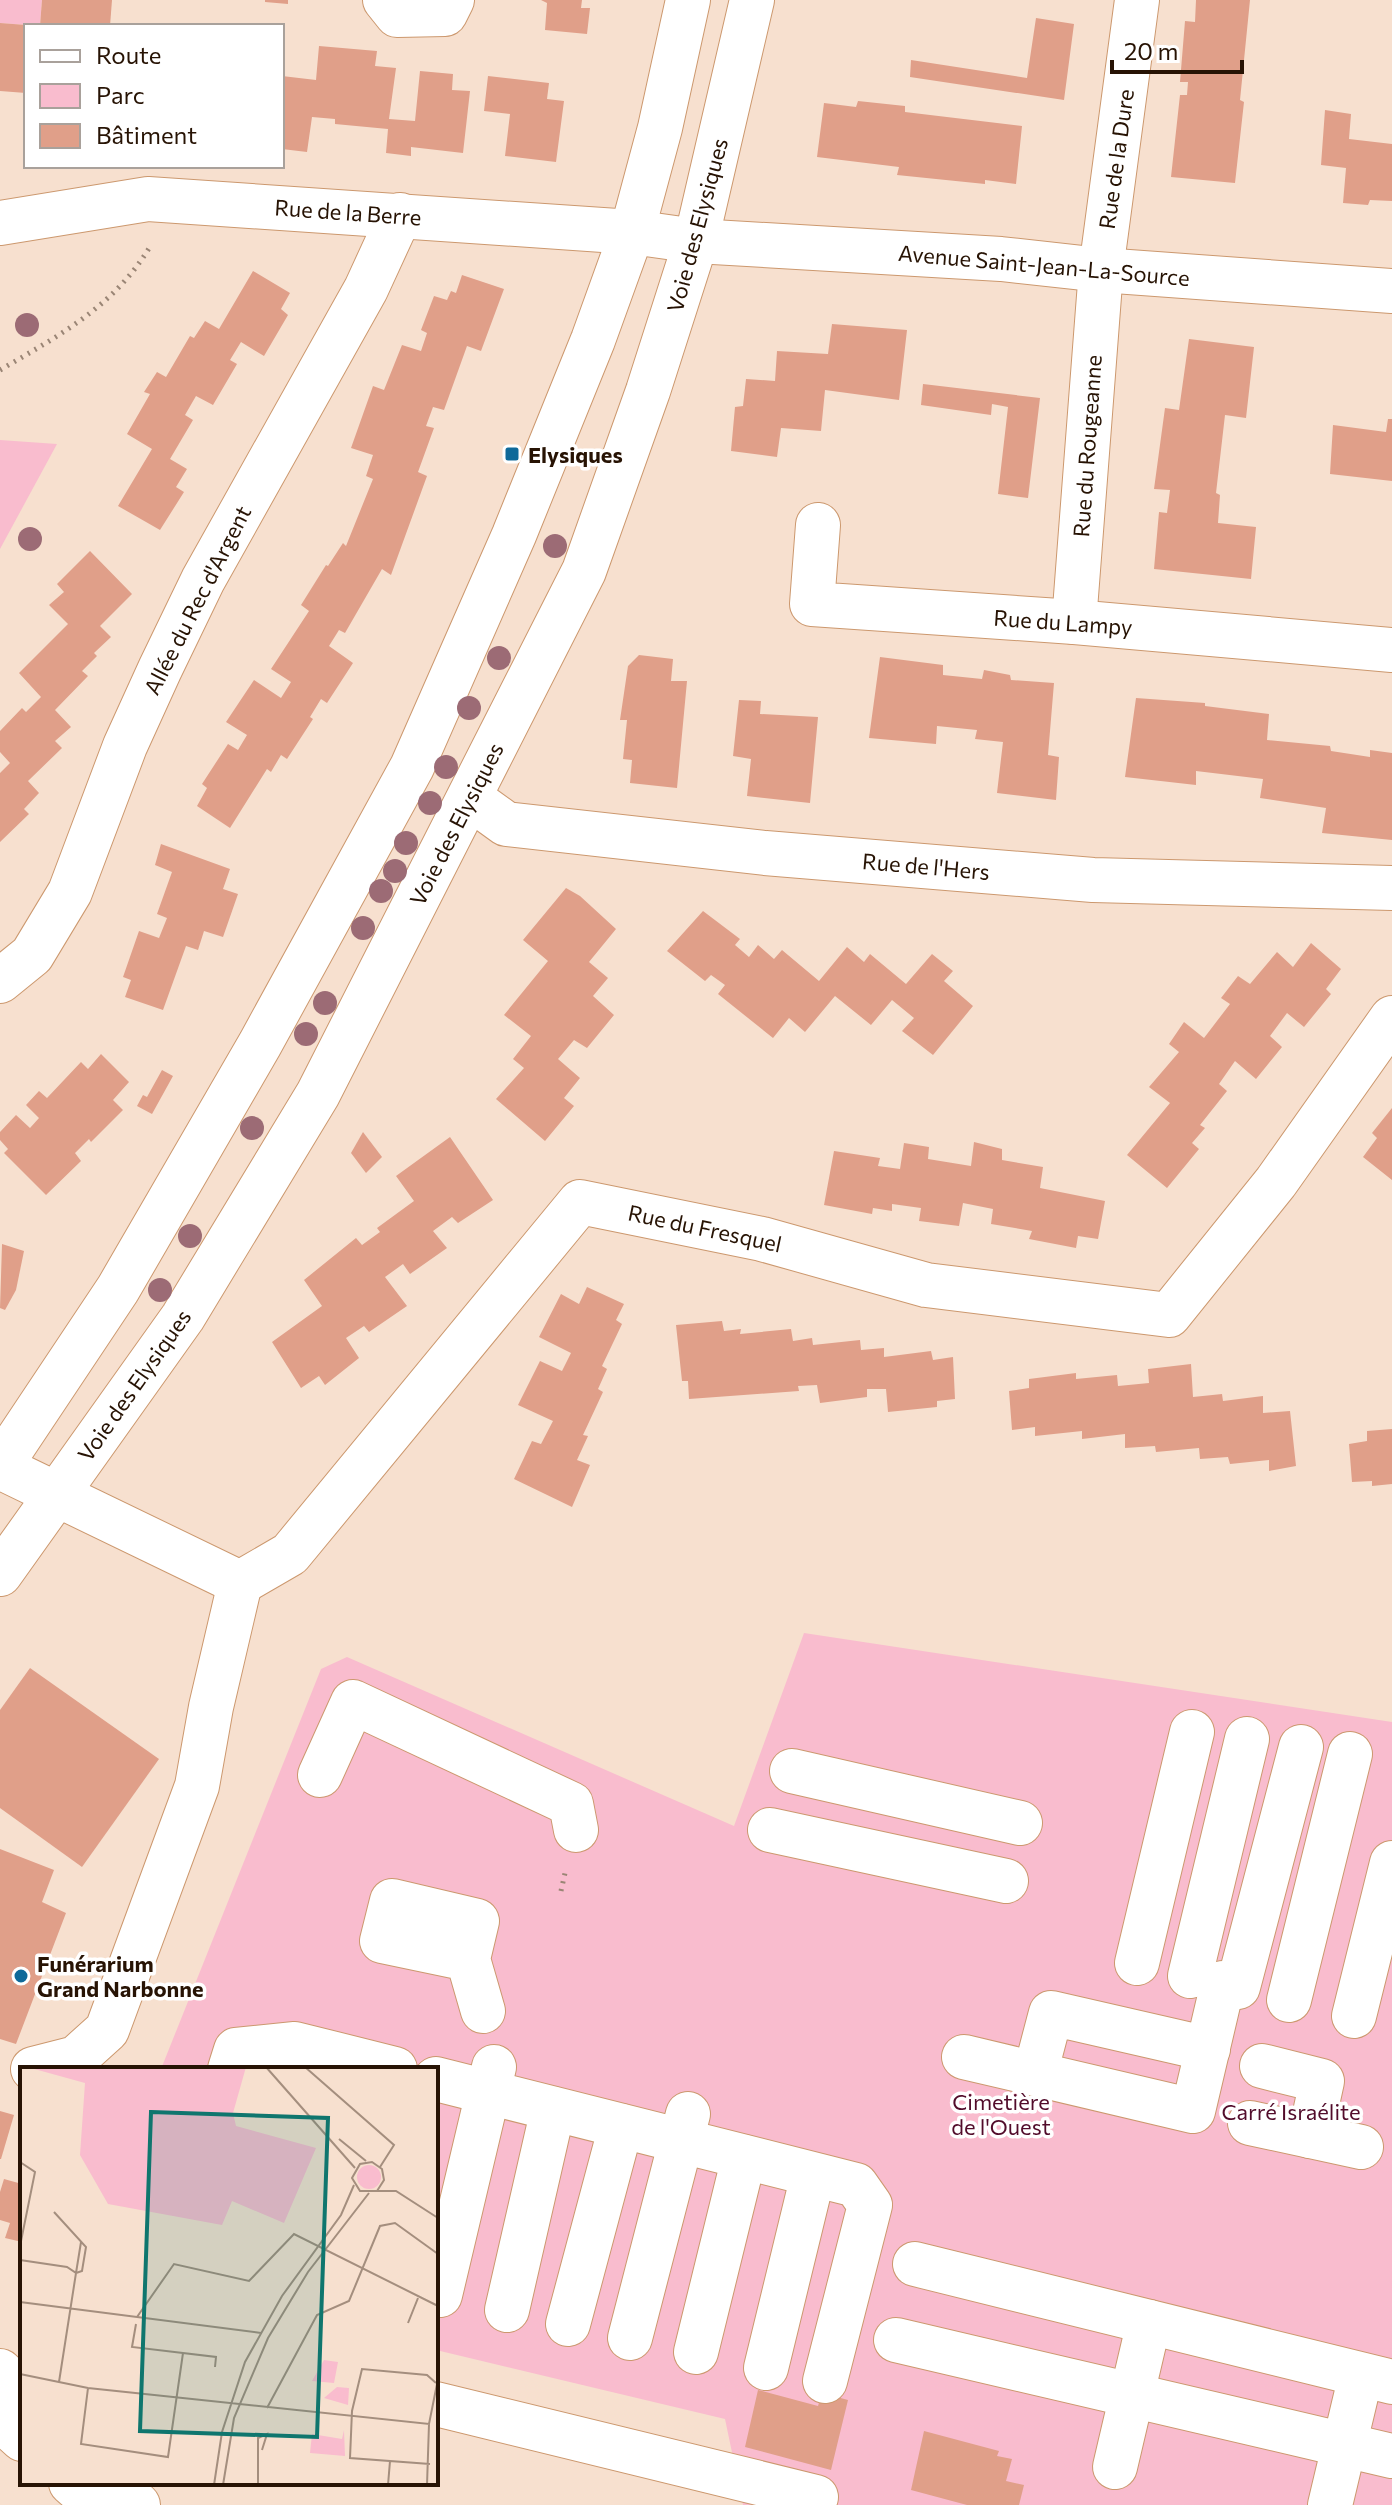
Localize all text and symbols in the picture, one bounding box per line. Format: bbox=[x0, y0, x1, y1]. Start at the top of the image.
legend bbox=[24, 24, 284, 168]
scale bar bbox=[1112, 24, 1242, 74]
text: 20 m bbox=[1124, 36, 1178, 65]
text: Route bbox=[96, 40, 161, 69]
text: Parc bbox=[96, 80, 145, 109]
street label: Rue de la Dure bbox=[1093, 87, 1139, 231]
text: Bâtiment bbox=[96, 120, 197, 149]
street label: Voie des Elysiques bbox=[661, 135, 733, 315]
street label: Rue de la Berre bbox=[274, 193, 422, 231]
street label: Avenue Saint-Jean-La-Source bbox=[897, 239, 1191, 291]
street label: Rue du Rougeanne bbox=[1067, 354, 1107, 538]
place label: Elysiques bbox=[528, 441, 623, 468]
marker: Elysiques bbox=[503, 445, 521, 463]
street label: Allée du Rec d'Argent bbox=[138, 501, 256, 699]
street label: Rue du Lampy bbox=[993, 604, 1133, 640]
street label: Voie des Elysiques bbox=[403, 738, 509, 910]
street label: Rue de l'Hers bbox=[861, 847, 991, 885]
street label: Rue du Fresquel bbox=[626, 1199, 784, 1257]
street label: Voie des Elysiques bbox=[72, 1304, 196, 1466]
place label: Funérarium Grand Narbonne bbox=[37, 1950, 204, 2002]
marker: Funérarium Grand Narbonne bbox=[12, 1967, 30, 1985]
inset map bbox=[20, 2067, 438, 2485]
park label: Cimetière de l'Ouest bbox=[951, 2088, 1051, 2140]
park label: Carré Israélite bbox=[1221, 2098, 1361, 2125]

